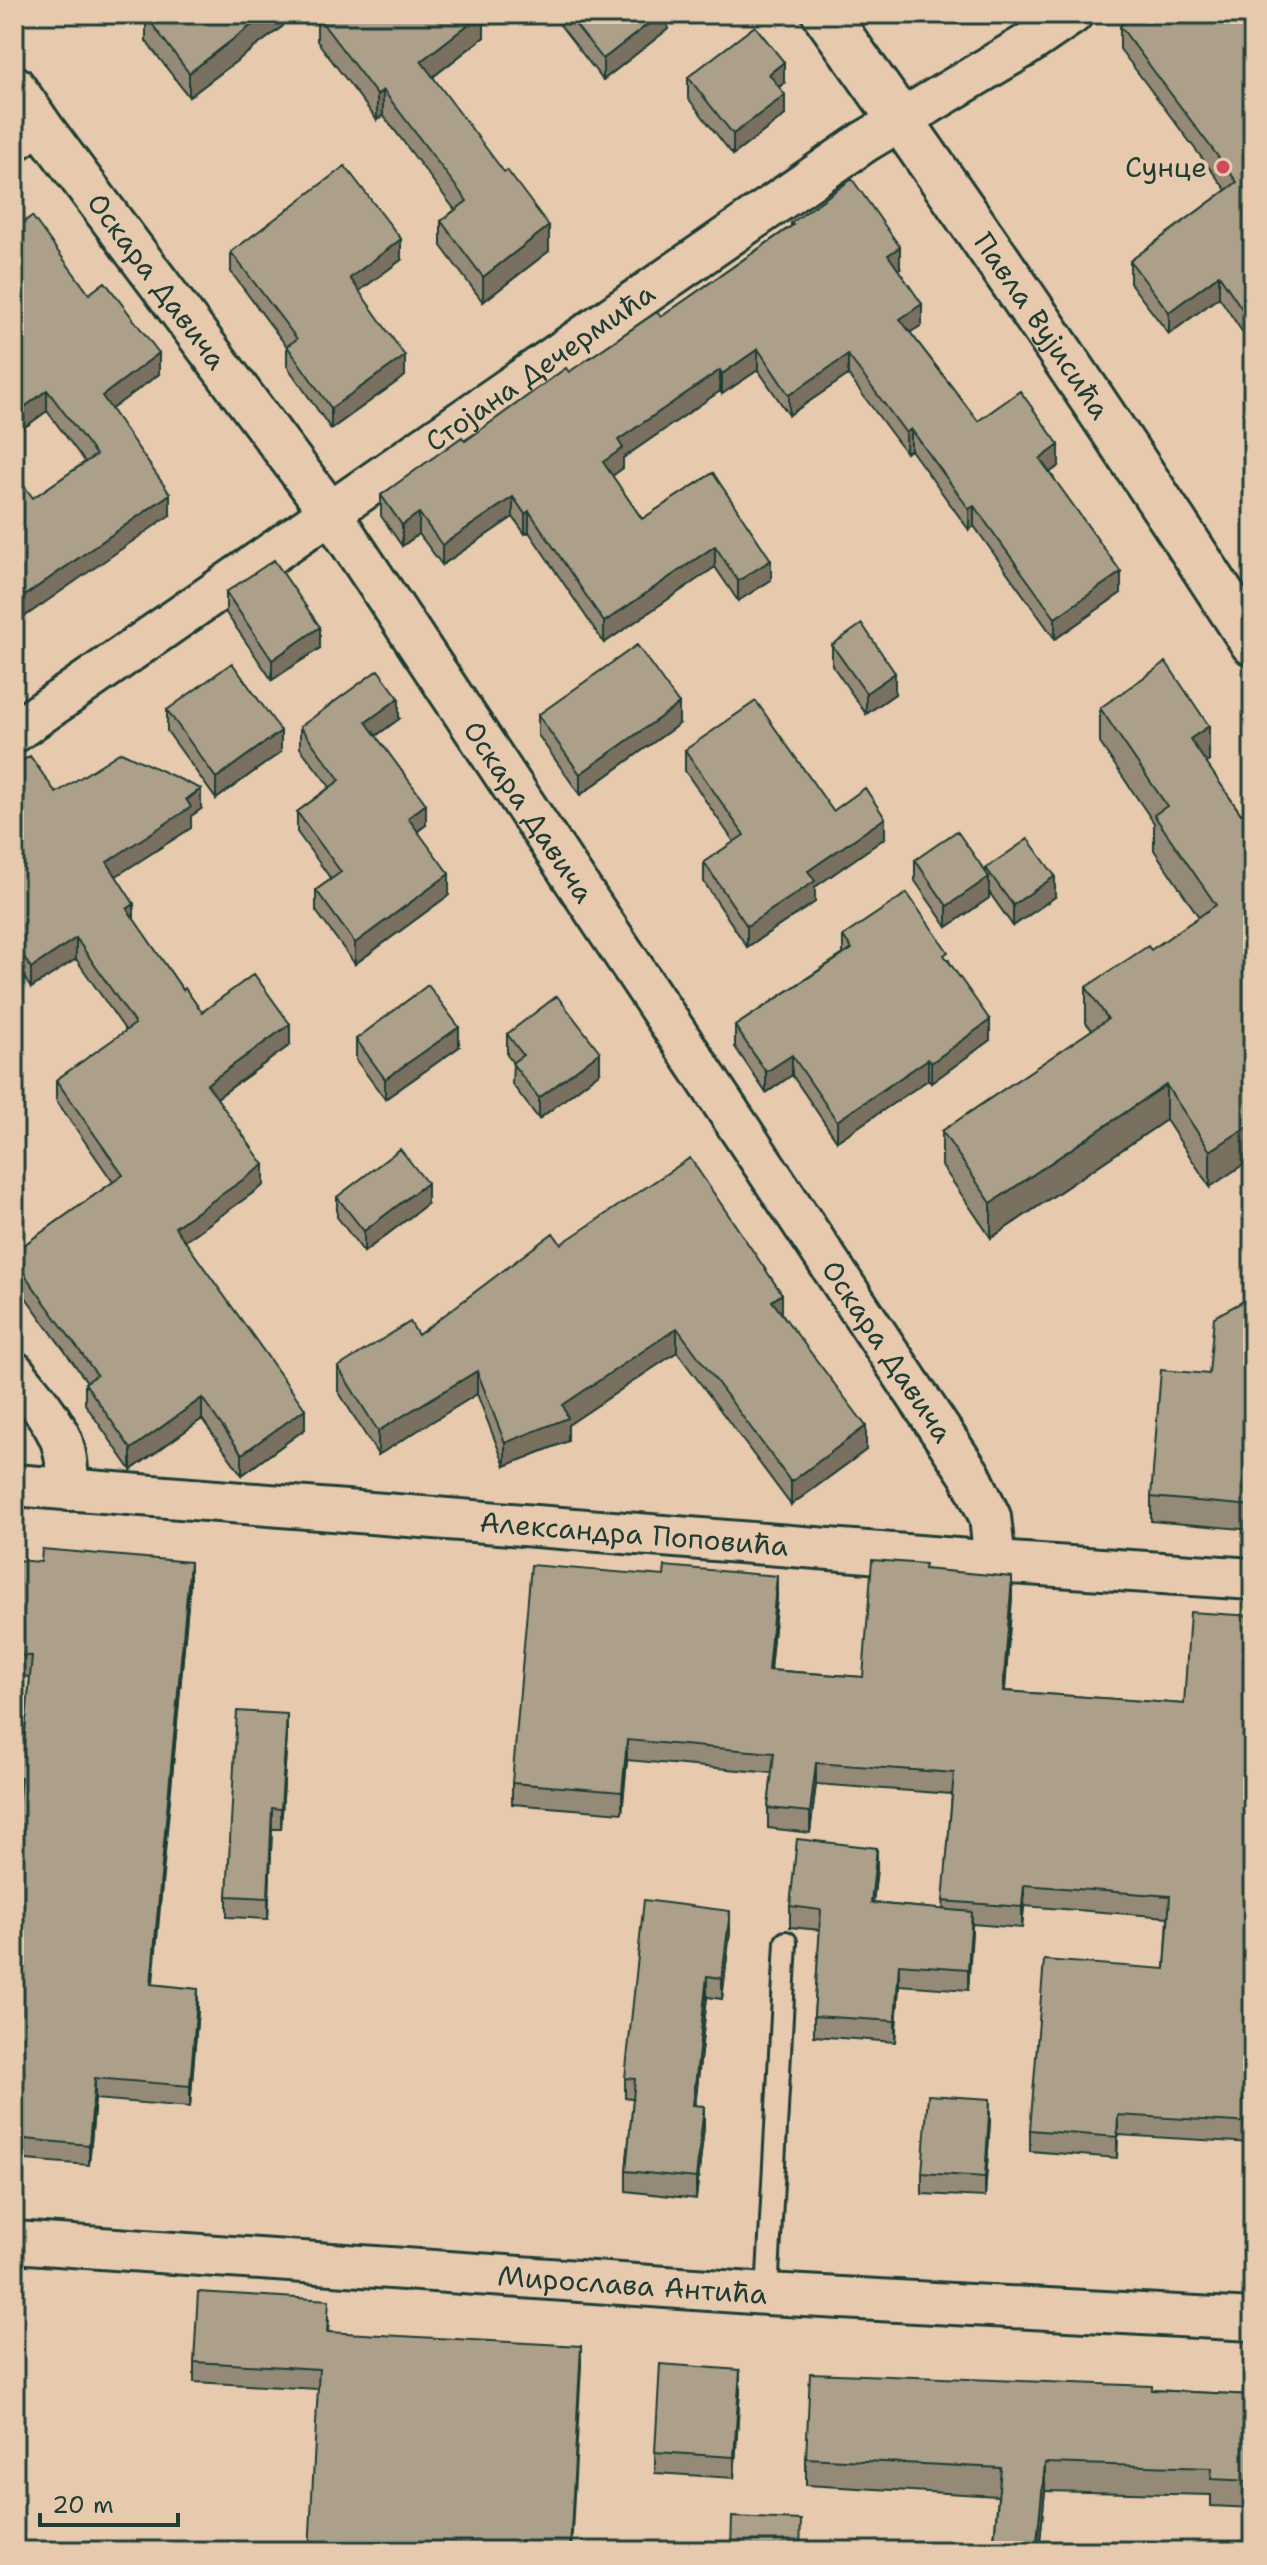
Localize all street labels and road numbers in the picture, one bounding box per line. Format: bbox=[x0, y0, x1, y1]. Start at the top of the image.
street label: Оскара Давича bbox=[79, 185, 236, 377]
street label: Павла Вујисића bbox=[965, 225, 1119, 426]
street label: Стојана Дечермића bbox=[417, 274, 662, 460]
street label: Оскара Давича bbox=[455, 713, 603, 910]
street label: Оскара Давича bbox=[813, 1253, 962, 1450]
street label: Александра Поповића bbox=[478, 1503, 790, 1565]
street label: Мирослава Антића bbox=[496, 2256, 769, 2313]

